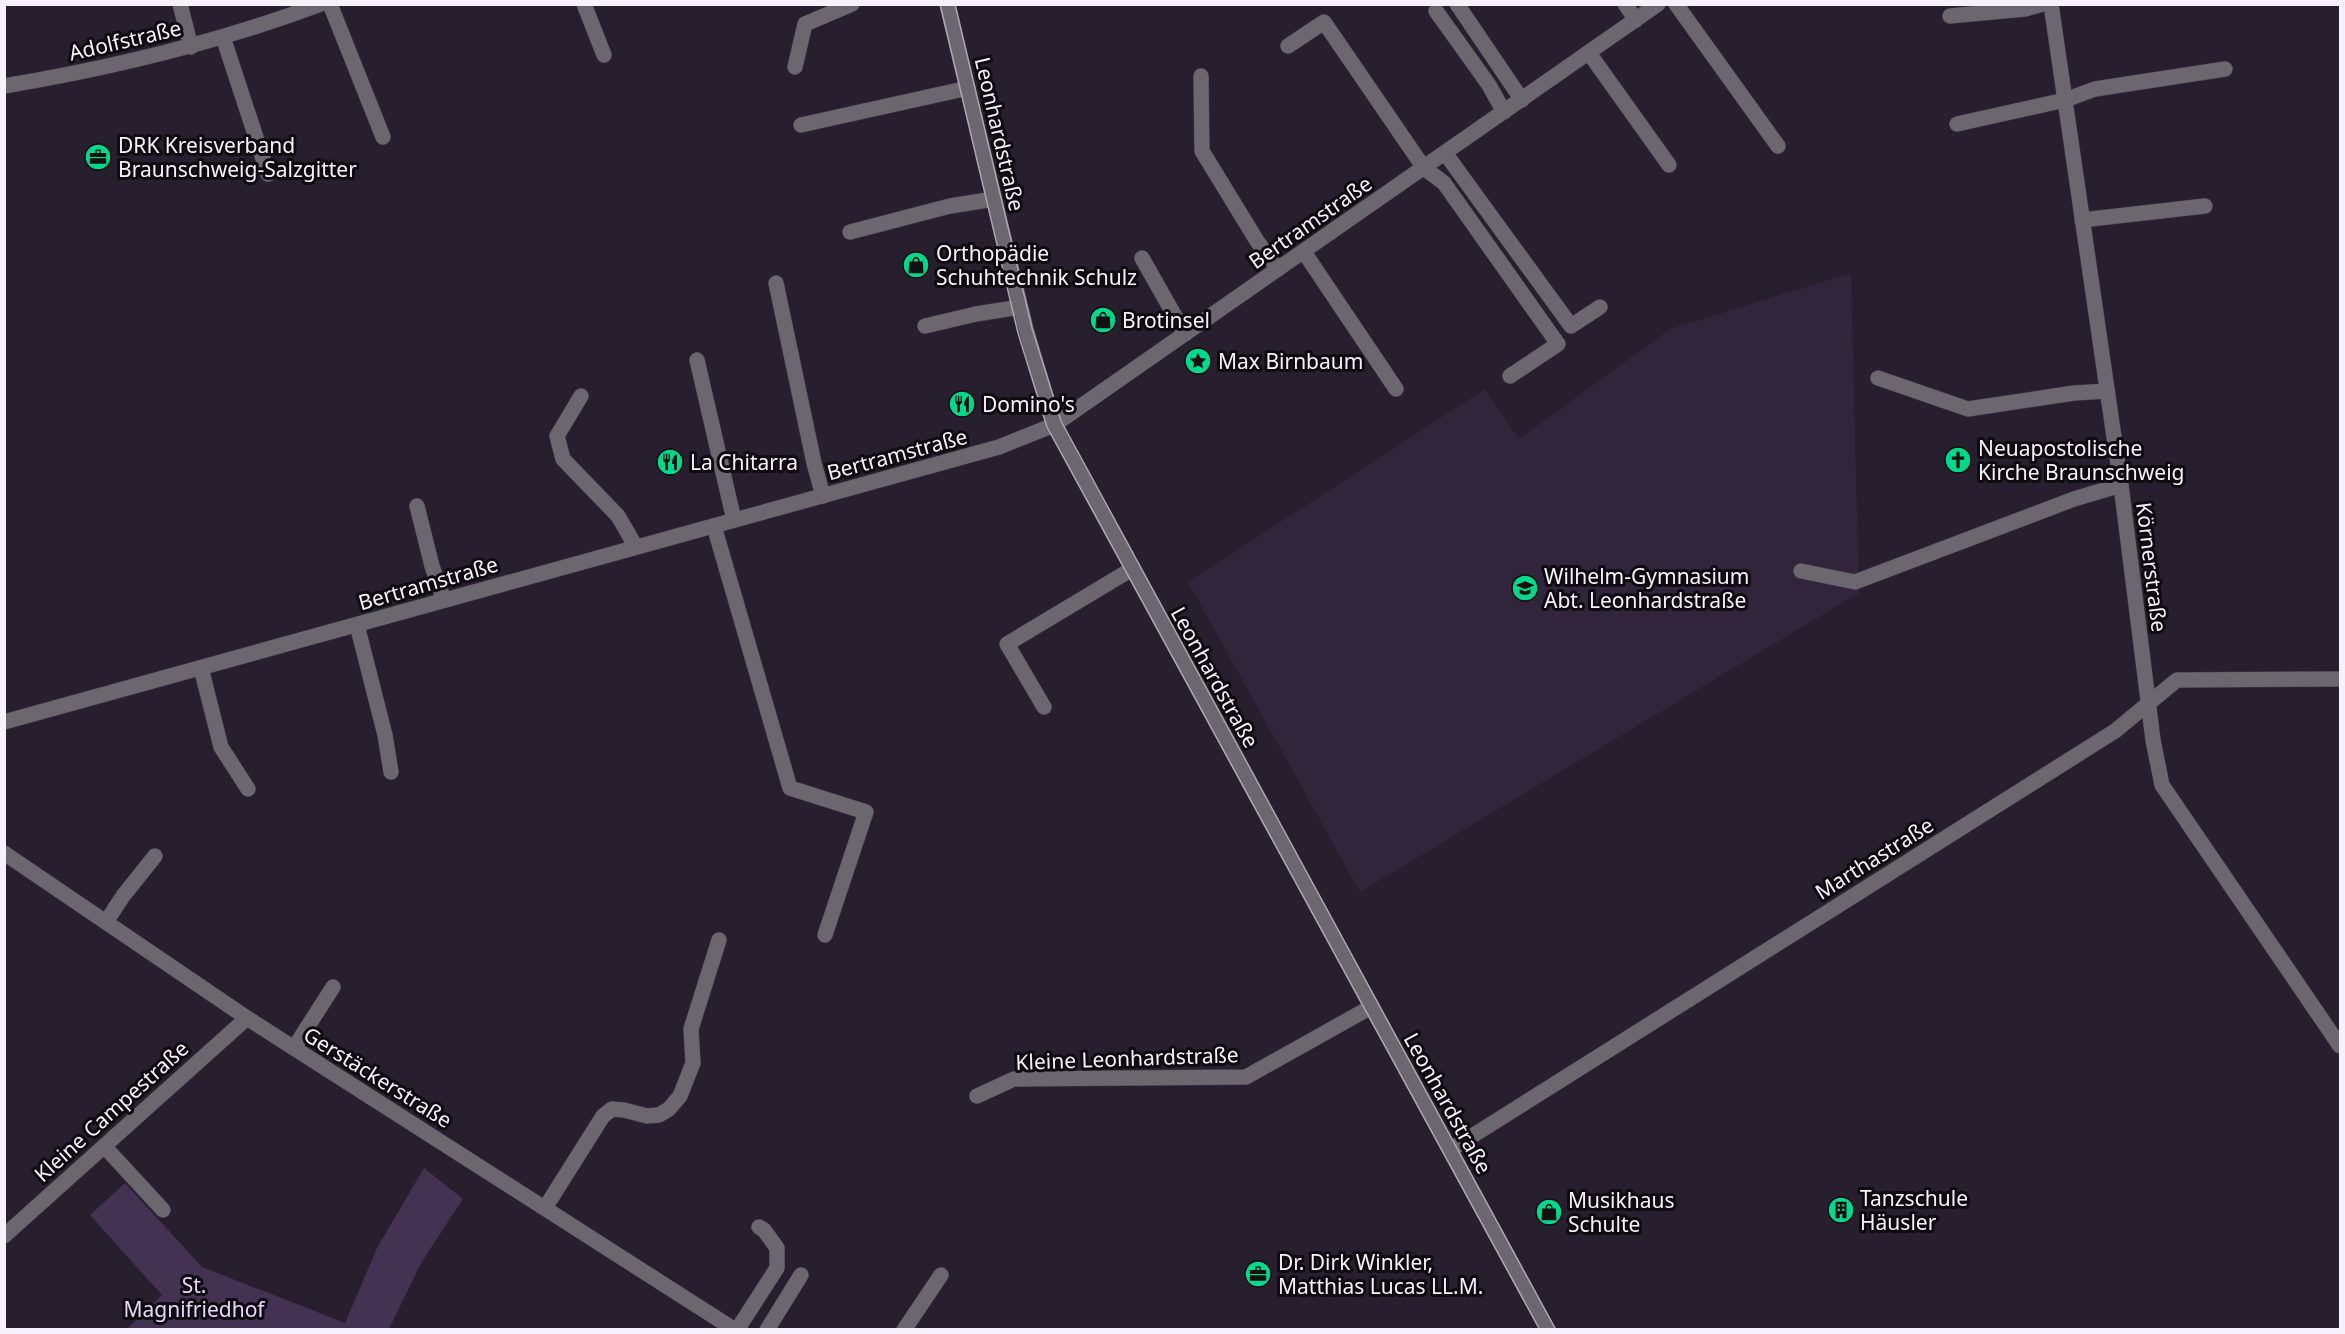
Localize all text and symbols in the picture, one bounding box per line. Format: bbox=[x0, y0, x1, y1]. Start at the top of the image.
street label: Adolfstraße bbox=[66, 13, 184, 67]
street label: Leonhardstraße bbox=[969, 54, 1031, 214]
place label: DRK Kreisverband Braunschweig-Salzgitter bbox=[118, 131, 357, 183]
office icon: DRK Kreisverband Braunschweig-Salzgitter bbox=[83, 142, 113, 172]
street label: Bertramstraße bbox=[1243, 169, 1377, 275]
place label: Orthopädie Schuhtechnik Schulz bbox=[936, 239, 1137, 291]
shop icon: Orthopädie Schuhtechnik Schulz bbox=[901, 250, 931, 280]
shop icon: Brotinsel bbox=[1088, 305, 1118, 335]
place label: Brotinsel bbox=[1122, 306, 1210, 334]
place icon: Max Birnbaum bbox=[1183, 346, 1213, 376]
place label: Max Birnbaum bbox=[1218, 347, 1363, 375]
restaurant icon: Domino's bbox=[947, 389, 977, 419]
place label: Domino's bbox=[982, 390, 1075, 418]
street label: Bertramstraße bbox=[824, 422, 970, 486]
place label: Neuapostolische Kirche Braunschweig bbox=[1978, 434, 2184, 486]
church icon: Neuapostolische Kirche Braunschweig bbox=[1943, 445, 1973, 475]
restaurant icon: La Chitarra bbox=[655, 447, 685, 477]
place label: La Chitarra bbox=[690, 448, 798, 476]
street label: Körnerstraße bbox=[2130, 500, 2174, 634]
street label: Bertramstraße bbox=[355, 550, 501, 616]
place label: Wilhelm-Gymnasium Abt. Leonhardstraße bbox=[1544, 562, 1749, 614]
school or university icon: Wilhelm-Gymnasium Abt. Leonhardstraße bbox=[1510, 573, 1540, 603]
street label: Leonhardstraße bbox=[1165, 601, 1265, 753]
street label: Marthastraße bbox=[1809, 810, 1939, 906]
street label: Gerstäckerstraße bbox=[299, 1020, 457, 1134]
street label: Leonhardstraße bbox=[1398, 1027, 1498, 1179]
street label: Kleine Campestraße bbox=[28, 1034, 194, 1188]
street label: Kleine Leonhardstraße bbox=[1015, 1040, 1239, 1076]
place label: Tanzschule Häusler bbox=[1860, 1184, 1968, 1236]
place label: Musikhaus Schulte bbox=[1568, 1186, 1675, 1238]
building icon: Tanzschule Häusler bbox=[1826, 1195, 1856, 1225]
shop icon: Musikhaus Schulte bbox=[1534, 1197, 1564, 1227]
place label: Dr. Dirk Winkler, Matthias Lucas LL.M. bbox=[1278, 1248, 1483, 1300]
office icon: Dr. Dirk Winkler, Matthias Lucas LL.M. bbox=[1243, 1259, 1273, 1289]
park label: St. Magnifriedhof bbox=[123, 1271, 266, 1323]

